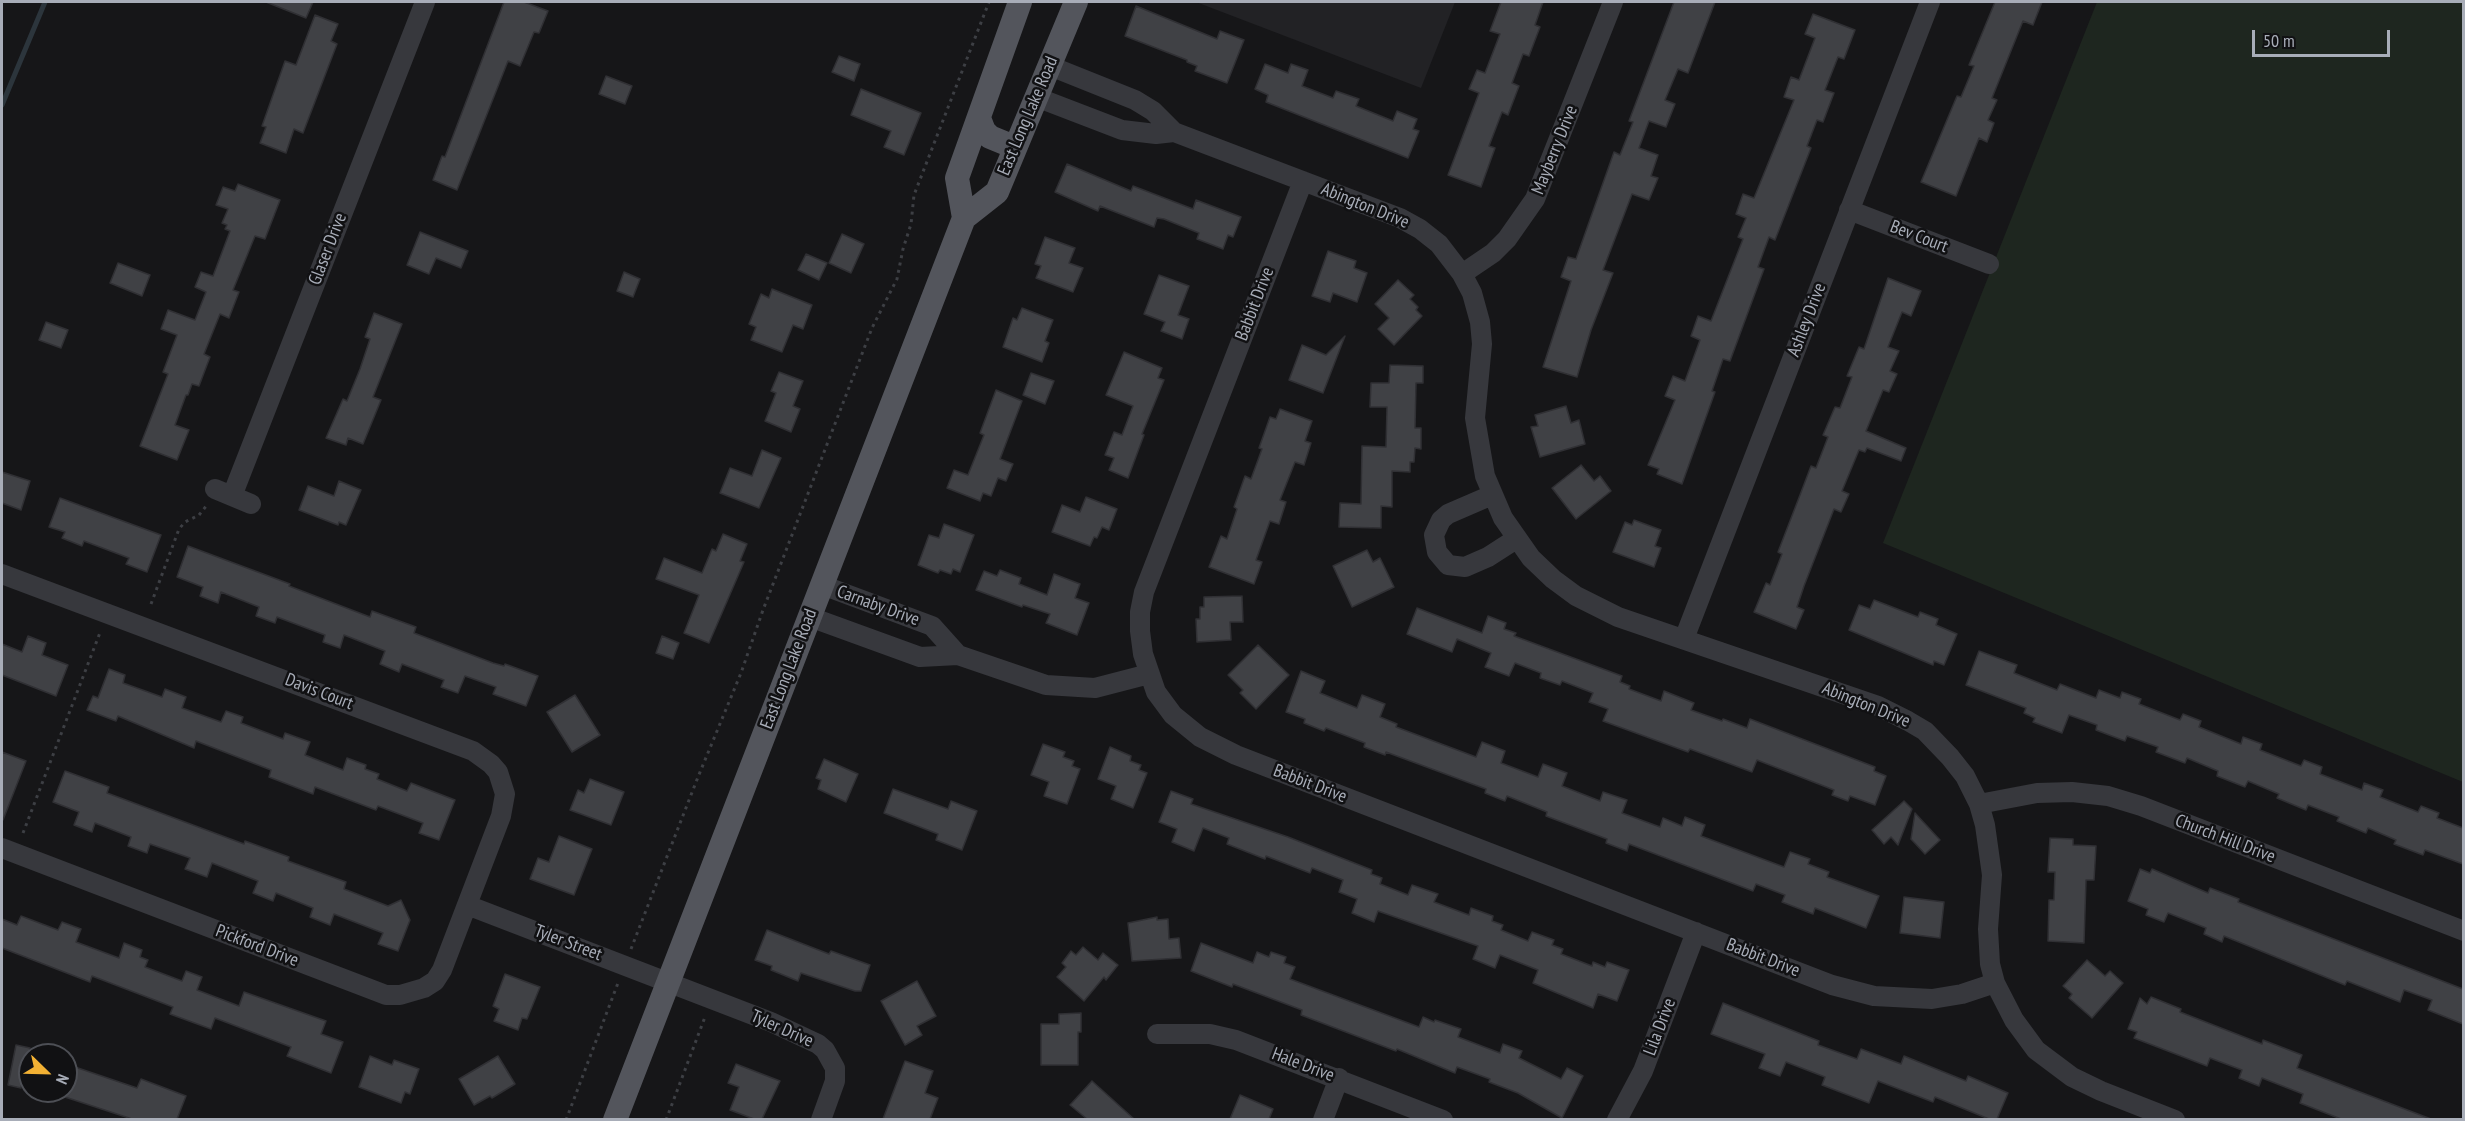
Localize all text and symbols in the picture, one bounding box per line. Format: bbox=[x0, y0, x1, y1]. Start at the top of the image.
scale bar bbox=[2255, 18, 2393, 56]
text: 50 m bbox=[2263, 29, 2295, 52]
street label: East Long Lake Road bbox=[993, 53, 1063, 179]
street label: Mayberry Drive bbox=[1527, 102, 1583, 198]
street label: Abington Drive bbox=[1318, 179, 1412, 233]
street label: Glaser Drive bbox=[304, 210, 352, 288]
street label: Bev Court bbox=[1887, 216, 1951, 258]
street label: Babbit Drive bbox=[1231, 264, 1279, 344]
street label: Ashley Drive bbox=[1783, 280, 1831, 360]
street label: Carnaby Drive bbox=[834, 581, 922, 631]
street label: East Long Lake Road bbox=[756, 606, 822, 732]
street label: Davis Court bbox=[282, 669, 356, 715]
street label: Abington Drive bbox=[1819, 678, 1913, 732]
street label: Babbit Drive bbox=[1270, 760, 1350, 808]
street label: Church Hill Drive bbox=[2172, 810, 2278, 868]
street label: Pickford Drive bbox=[213, 920, 301, 972]
street label: Tyler Street bbox=[531, 920, 605, 966]
street label: Babbit Drive bbox=[1723, 934, 1803, 982]
street label: Lila Drive bbox=[1639, 995, 1681, 1059]
street label: Tyler Drive bbox=[747, 1006, 817, 1052]
north arrow bbox=[18, 1043, 78, 1103]
street label: Hale Drive bbox=[1269, 1043, 1337, 1087]
text: N bbox=[52, 1071, 74, 1087]

